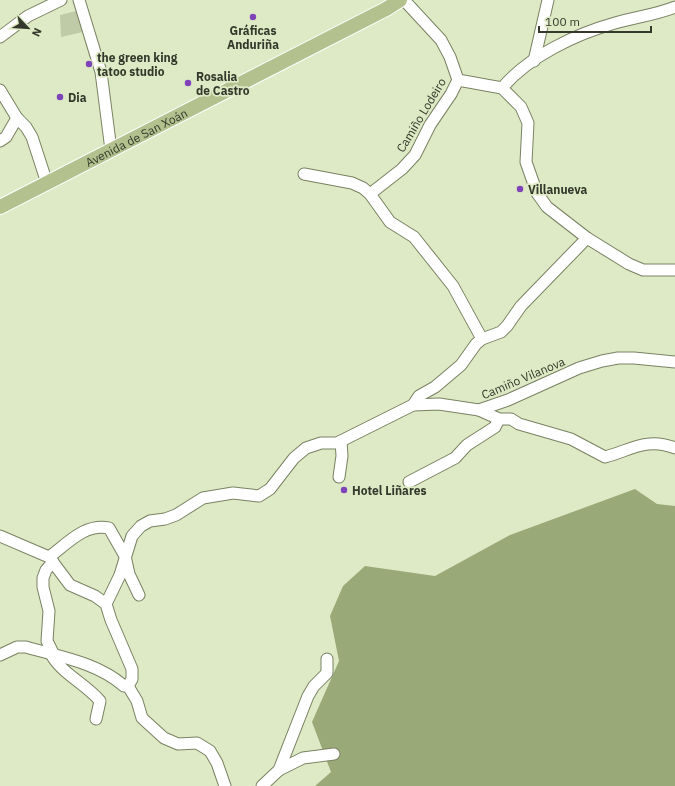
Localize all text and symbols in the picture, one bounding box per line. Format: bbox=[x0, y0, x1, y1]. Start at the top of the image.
north arrow bbox=[8, 8, 48, 48]
scale bar bbox=[539, 8, 651, 34]
marker: Gráficas Anduriña bbox=[248, 12, 258, 22]
text: 100 m bbox=[545, 14, 580, 29]
place label: Gráficas Anduriña bbox=[227, 23, 279, 52]
text: N bbox=[29, 26, 45, 39]
place label: the green king tatoo studio bbox=[97, 50, 178, 79]
marker: the green king tatoo studio bbox=[84, 59, 94, 69]
place label: Rosalia de Castro bbox=[196, 69, 250, 98]
street label: Camiño Lodeiro bbox=[393, 75, 449, 155]
marker: Rosalia de Castro bbox=[183, 78, 193, 88]
place label: Dia bbox=[68, 90, 87, 105]
marker: Dia bbox=[55, 92, 65, 102]
street label: Avenida de San Xoán bbox=[83, 105, 190, 170]
place label: Villanueva bbox=[528, 182, 588, 197]
marker: Villanueva bbox=[515, 184, 525, 194]
street label: Camiño Vilanova bbox=[479, 353, 568, 402]
place label: Hotel Liñares bbox=[352, 483, 427, 498]
marker: Hotel Liñares bbox=[339, 485, 349, 495]

